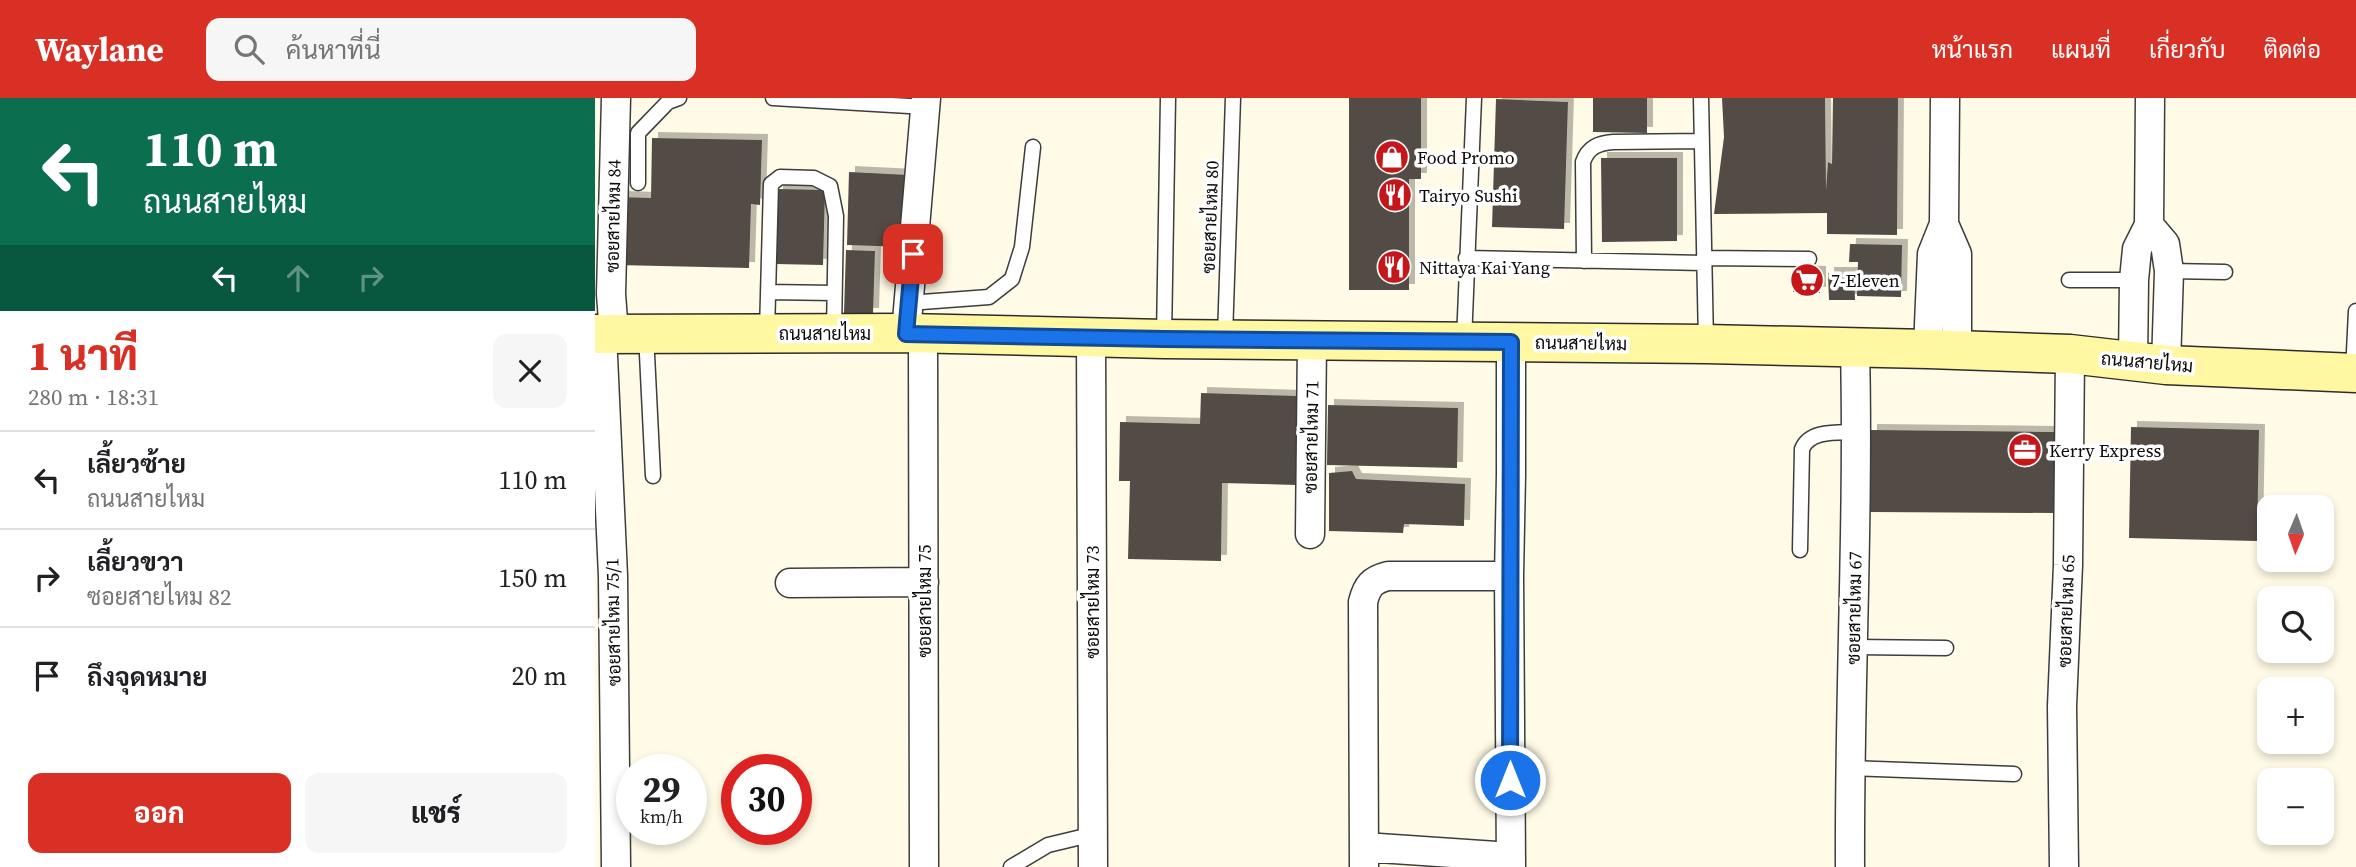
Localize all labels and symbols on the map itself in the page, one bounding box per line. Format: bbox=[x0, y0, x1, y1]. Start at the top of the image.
shop icon: Food Promo bbox=[1373, 138, 1411, 176]
place label: Food Promo bbox=[1417, 145, 1515, 170]
street label: ซอยสายไหม 84 bbox=[600, 159, 626, 273]
street label: ซอยสายไหม 80 bbox=[1196, 160, 1224, 274]
restaurant icon: Tairyo Sushi bbox=[1376, 176, 1414, 214]
place label: Tairyo Sushi bbox=[1419, 183, 1518, 208]
pin bbox=[883, 224, 943, 284]
restaurant icon: Nittaya Kai Yang bbox=[1375, 248, 1413, 286]
place label: Nittaya Kai Yang bbox=[1419, 255, 1550, 280]
supermarket icon: 7-Eleven bbox=[1788, 261, 1826, 299]
place label: 7-Eleven bbox=[1831, 268, 1900, 293]
street label: ถนนสายไหม bbox=[779, 321, 871, 346]
street label: ถนนสายไหม bbox=[1535, 330, 1627, 356]
street label: ถนนสายไหม bbox=[2100, 346, 2194, 378]
street label: ซอยสายไหม 71 bbox=[1298, 380, 1324, 494]
office icon: Kerry Express bbox=[2006, 431, 2044, 469]
place label: Kerry Express bbox=[2049, 438, 2162, 463]
north arrow bbox=[2257, 495, 2335, 572]
street label: ซอยสายไหม 75 bbox=[912, 544, 937, 658]
street label: ซอยสายไหม 73 bbox=[1080, 545, 1105, 659]
street label: ซอยสายไหม 67 bbox=[1841, 551, 1867, 665]
street label: ซอยสายไหม 65 bbox=[2052, 554, 2080, 668]
street label: ซอยสายไหม 75/1 bbox=[599, 558, 627, 686]
position arrow bbox=[1473, 743, 1547, 817]
speed limit sign: 30 bbox=[721, 754, 812, 845]

